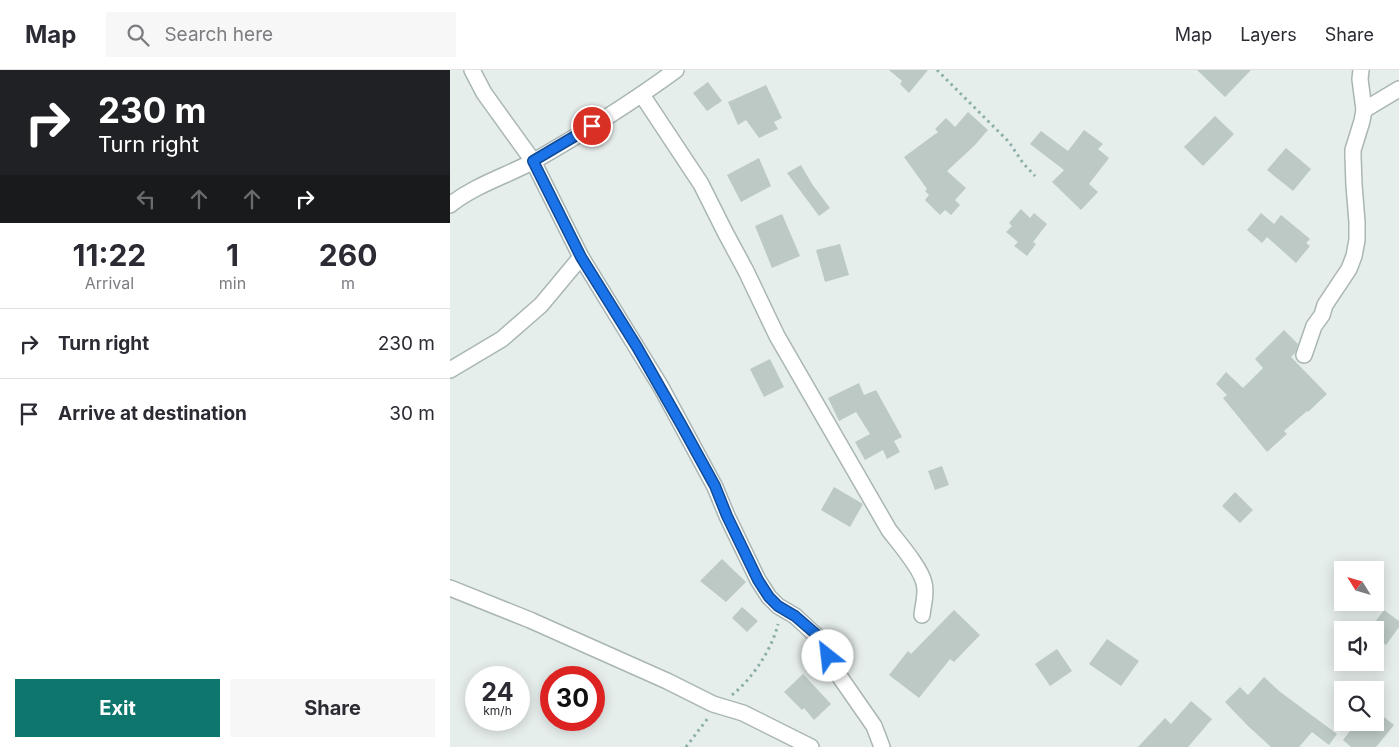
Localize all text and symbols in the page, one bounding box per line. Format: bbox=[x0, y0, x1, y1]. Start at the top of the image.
search box bbox=[106, 12, 456, 57]
text: Map bbox=[25, 20, 76, 49]
icon: search bbox=[124, 21, 152, 49]
text: Search here bbox=[164, 23, 273, 46]
text: Map bbox=[1175, 24, 1212, 45]
text: Layers bbox=[1240, 24, 1297, 45]
text: Share bbox=[1325, 24, 1374, 45]
text: 230 m bbox=[98, 89, 206, 131]
icon: right bbox=[15, 90, 80, 155]
pin bbox=[571, 105, 613, 147]
icon: arrive bbox=[578, 112, 606, 140]
text: Turn right bbox=[98, 131, 199, 157]
icon: left bbox=[132, 185, 160, 213]
icon: ahead bbox=[185, 185, 213, 213]
icon: ahead bbox=[238, 185, 266, 213]
icon: right bbox=[291, 185, 319, 213]
text: 11:22 bbox=[73, 237, 146, 273]
text: 1 bbox=[226, 237, 239, 273]
text: 260 bbox=[319, 237, 377, 273]
text: Arrival bbox=[85, 273, 134, 293]
text: min bbox=[219, 273, 246, 293]
text: m bbox=[341, 273, 355, 293]
icon: right bbox=[15, 330, 43, 358]
text: Turn right bbox=[58, 332, 149, 355]
text: 230 m bbox=[378, 332, 435, 355]
icon: arrive bbox=[15, 400, 43, 428]
text: Arrive at destination bbox=[58, 402, 247, 425]
text: 30 m bbox=[389, 402, 435, 425]
north arrow bbox=[1334, 561, 1384, 611]
map controls bbox=[1334, 561, 1384, 731]
button: sound bbox=[1334, 621, 1384, 671]
position arrow bbox=[801, 629, 853, 681]
speed limit sign: 30 bbox=[540, 666, 605, 731]
text: 24 bbox=[481, 677, 514, 707]
button: Exit bbox=[15, 679, 220, 737]
button: Share bbox=[230, 679, 435, 737]
button: search bbox=[1334, 681, 1384, 731]
text: km/h bbox=[483, 703, 512, 718]

